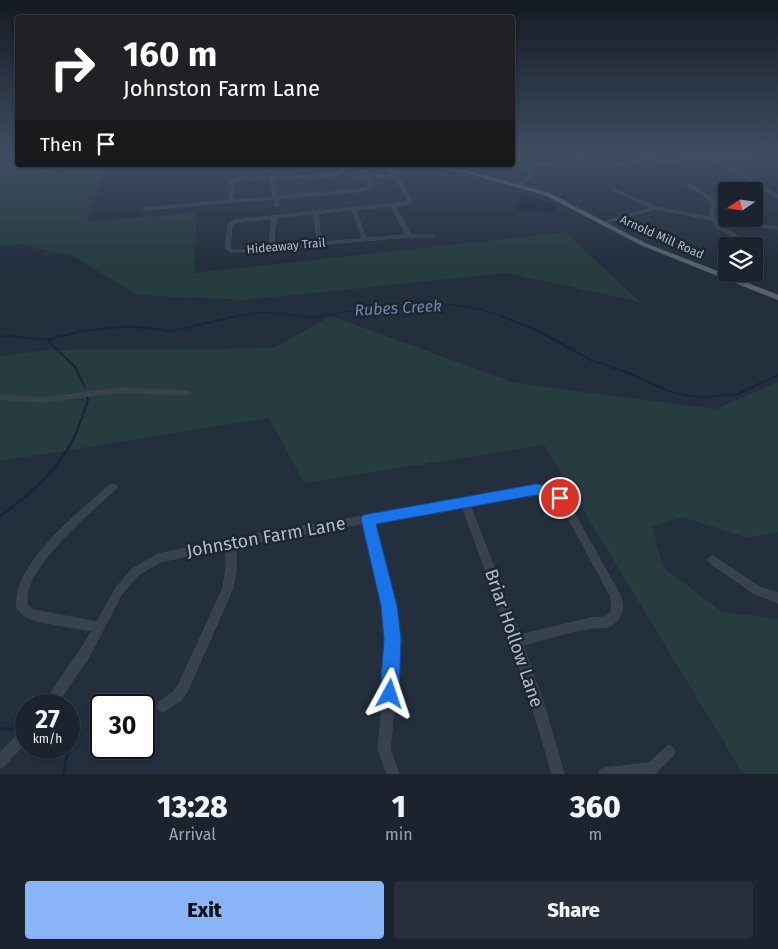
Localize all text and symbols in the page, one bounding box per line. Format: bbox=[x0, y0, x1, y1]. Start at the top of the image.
text: 160 m bbox=[123, 33, 217, 75]
icon: right bbox=[40, 35, 105, 100]
text: Johnston Farm Lane bbox=[123, 75, 320, 102]
icon: arrive bbox=[92, 130, 120, 158]
text: Then bbox=[40, 133, 82, 156]
north arrow bbox=[718, 182, 762, 228]
map controls bbox=[718, 182, 763, 282]
street label: Arnold Mill Road bbox=[618, 212, 706, 262]
street label: Hideaway Trail bbox=[246, 236, 326, 256]
button: layers bbox=[718, 237, 763, 282]
water label: Rubes Creek bbox=[354, 296, 442, 320]
pin bbox=[539, 477, 581, 519]
icon: arrive bbox=[546, 484, 574, 512]
street label: Johnston Farm Lane bbox=[185, 512, 347, 562]
street label: Briar Hollow Lane bbox=[480, 566, 548, 710]
position arrow bbox=[363, 667, 415, 719]
speed limit sign: 30 bbox=[90, 694, 155, 759]
text: 27 bbox=[35, 705, 60, 735]
text: km/h bbox=[33, 732, 62, 746]
text: 13:28 bbox=[157, 789, 228, 825]
text: 1 bbox=[392, 789, 406, 825]
text: 360 bbox=[570, 789, 621, 825]
text: Arrival bbox=[169, 825, 216, 844]
text: min bbox=[385, 825, 413, 844]
text: m bbox=[588, 825, 602, 844]
button: Exit bbox=[25, 881, 384, 939]
button: Share bbox=[394, 881, 753, 939]

